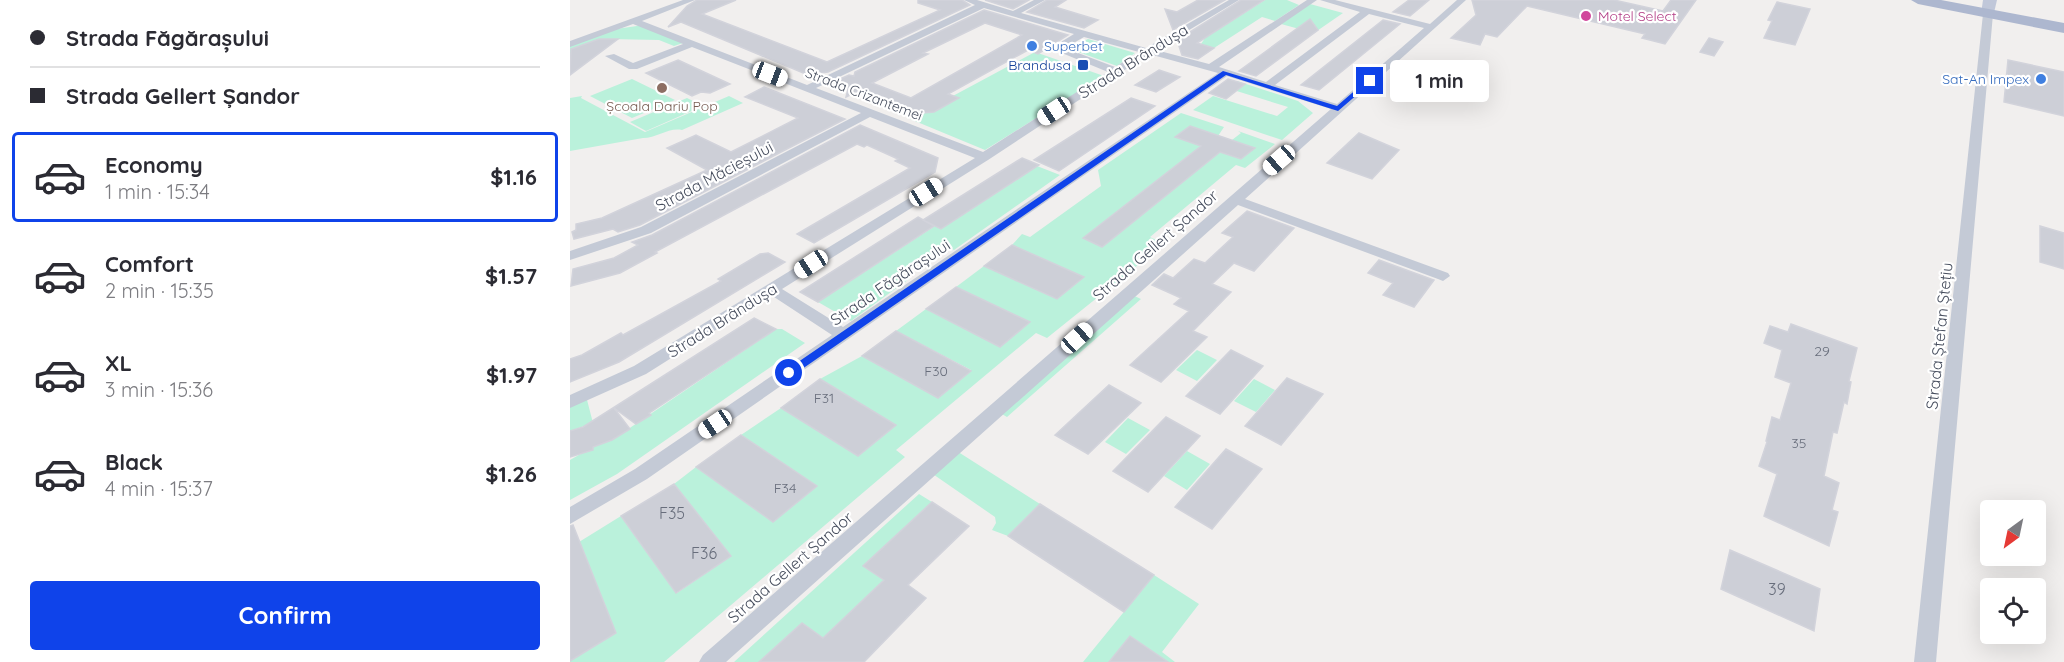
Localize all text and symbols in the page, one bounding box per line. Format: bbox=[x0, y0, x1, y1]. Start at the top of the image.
place label: Motel Select bbox=[1598, 7, 1677, 25]
marker: Motel Select bbox=[1579, 9, 1593, 23]
street label: Strada Brândușa bbox=[1075, 19, 1191, 103]
text: Strada Făgărașului bbox=[66, 24, 269, 52]
place label: Superbet bbox=[1044, 37, 1103, 55]
marker: Superbet bbox=[1025, 39, 1039, 53]
place label: Brandusa bbox=[1008, 56, 1071, 74]
marker: Brandusa bbox=[1076, 58, 1090, 72]
car bbox=[750, 59, 790, 89]
callout: 1 min bbox=[1391, 60, 1490, 102]
street label: Strada Crizantemei bbox=[803, 63, 925, 125]
route end bbox=[1356, 67, 1383, 94]
text: 1 min bbox=[1415, 68, 1464, 93]
place label: Sat-An Impex bbox=[1942, 70, 2029, 88]
marker: Sat-An Impex bbox=[2034, 72, 2048, 86]
marker: Școala Dariu Pop bbox=[655, 81, 669, 95]
text: Strada Gellert Șandor bbox=[66, 82, 300, 110]
car bbox=[1034, 94, 1074, 128]
place label: Școala Dariu Pop bbox=[606, 97, 718, 115]
street label: Strada Măcieșului bbox=[652, 137, 776, 215]
car bbox=[1260, 141, 1298, 179]
icon: car bbox=[33, 150, 87, 204]
text: Economy bbox=[105, 151, 203, 179]
text: $1.16 bbox=[490, 163, 537, 191]
car bbox=[906, 175, 946, 209]
text: 1 min · 15:34 bbox=[105, 179, 210, 204]
street label: Strada Gellert Șandor bbox=[1088, 185, 1222, 305]
street label: Strada Făgărașului bbox=[826, 234, 954, 330]
car bbox=[791, 247, 831, 281]
icon: car bbox=[33, 249, 87, 303]
text: Comfort bbox=[105, 250, 194, 278]
text: $1.57 bbox=[485, 262, 537, 290]
street label: Strada Ștefan Ștețiu bbox=[1921, 262, 1957, 410]
text: 2 min · 15:35 bbox=[105, 278, 214, 303]
street label: Strada Brândușa bbox=[664, 278, 780, 362]
car bbox=[1058, 319, 1096, 357]
house number: 29 bbox=[1814, 342, 1830, 360]
icon: car bbox=[33, 348, 87, 402]
text: XL bbox=[105, 349, 132, 377]
route start bbox=[775, 359, 802, 386]
text: $1.97 bbox=[486, 361, 537, 389]
house number: F30 bbox=[924, 362, 948, 380]
text: 3 min · 15:36 bbox=[105, 377, 213, 402]
house number: F31 bbox=[814, 389, 834, 407]
car bbox=[695, 406, 735, 442]
house number: 35 bbox=[1792, 434, 1806, 452]
icon: car bbox=[33, 447, 87, 501]
text: Black bbox=[105, 448, 163, 476]
text: $1.26 bbox=[485, 460, 537, 488]
text: 4 min · 15:37 bbox=[105, 476, 213, 501]
house number: F34 bbox=[774, 479, 796, 497]
north arrow bbox=[1980, 500, 2046, 566]
map controls bbox=[1980, 500, 2046, 644]
house number: F35 bbox=[659, 503, 685, 523]
street label: Strada Gellert Șandor bbox=[723, 507, 857, 627]
house number: F36 bbox=[691, 543, 717, 563]
button: locate bbox=[1980, 578, 2046, 644]
house number: 39 bbox=[1768, 579, 1786, 599]
button: Confirm bbox=[30, 581, 540, 650]

